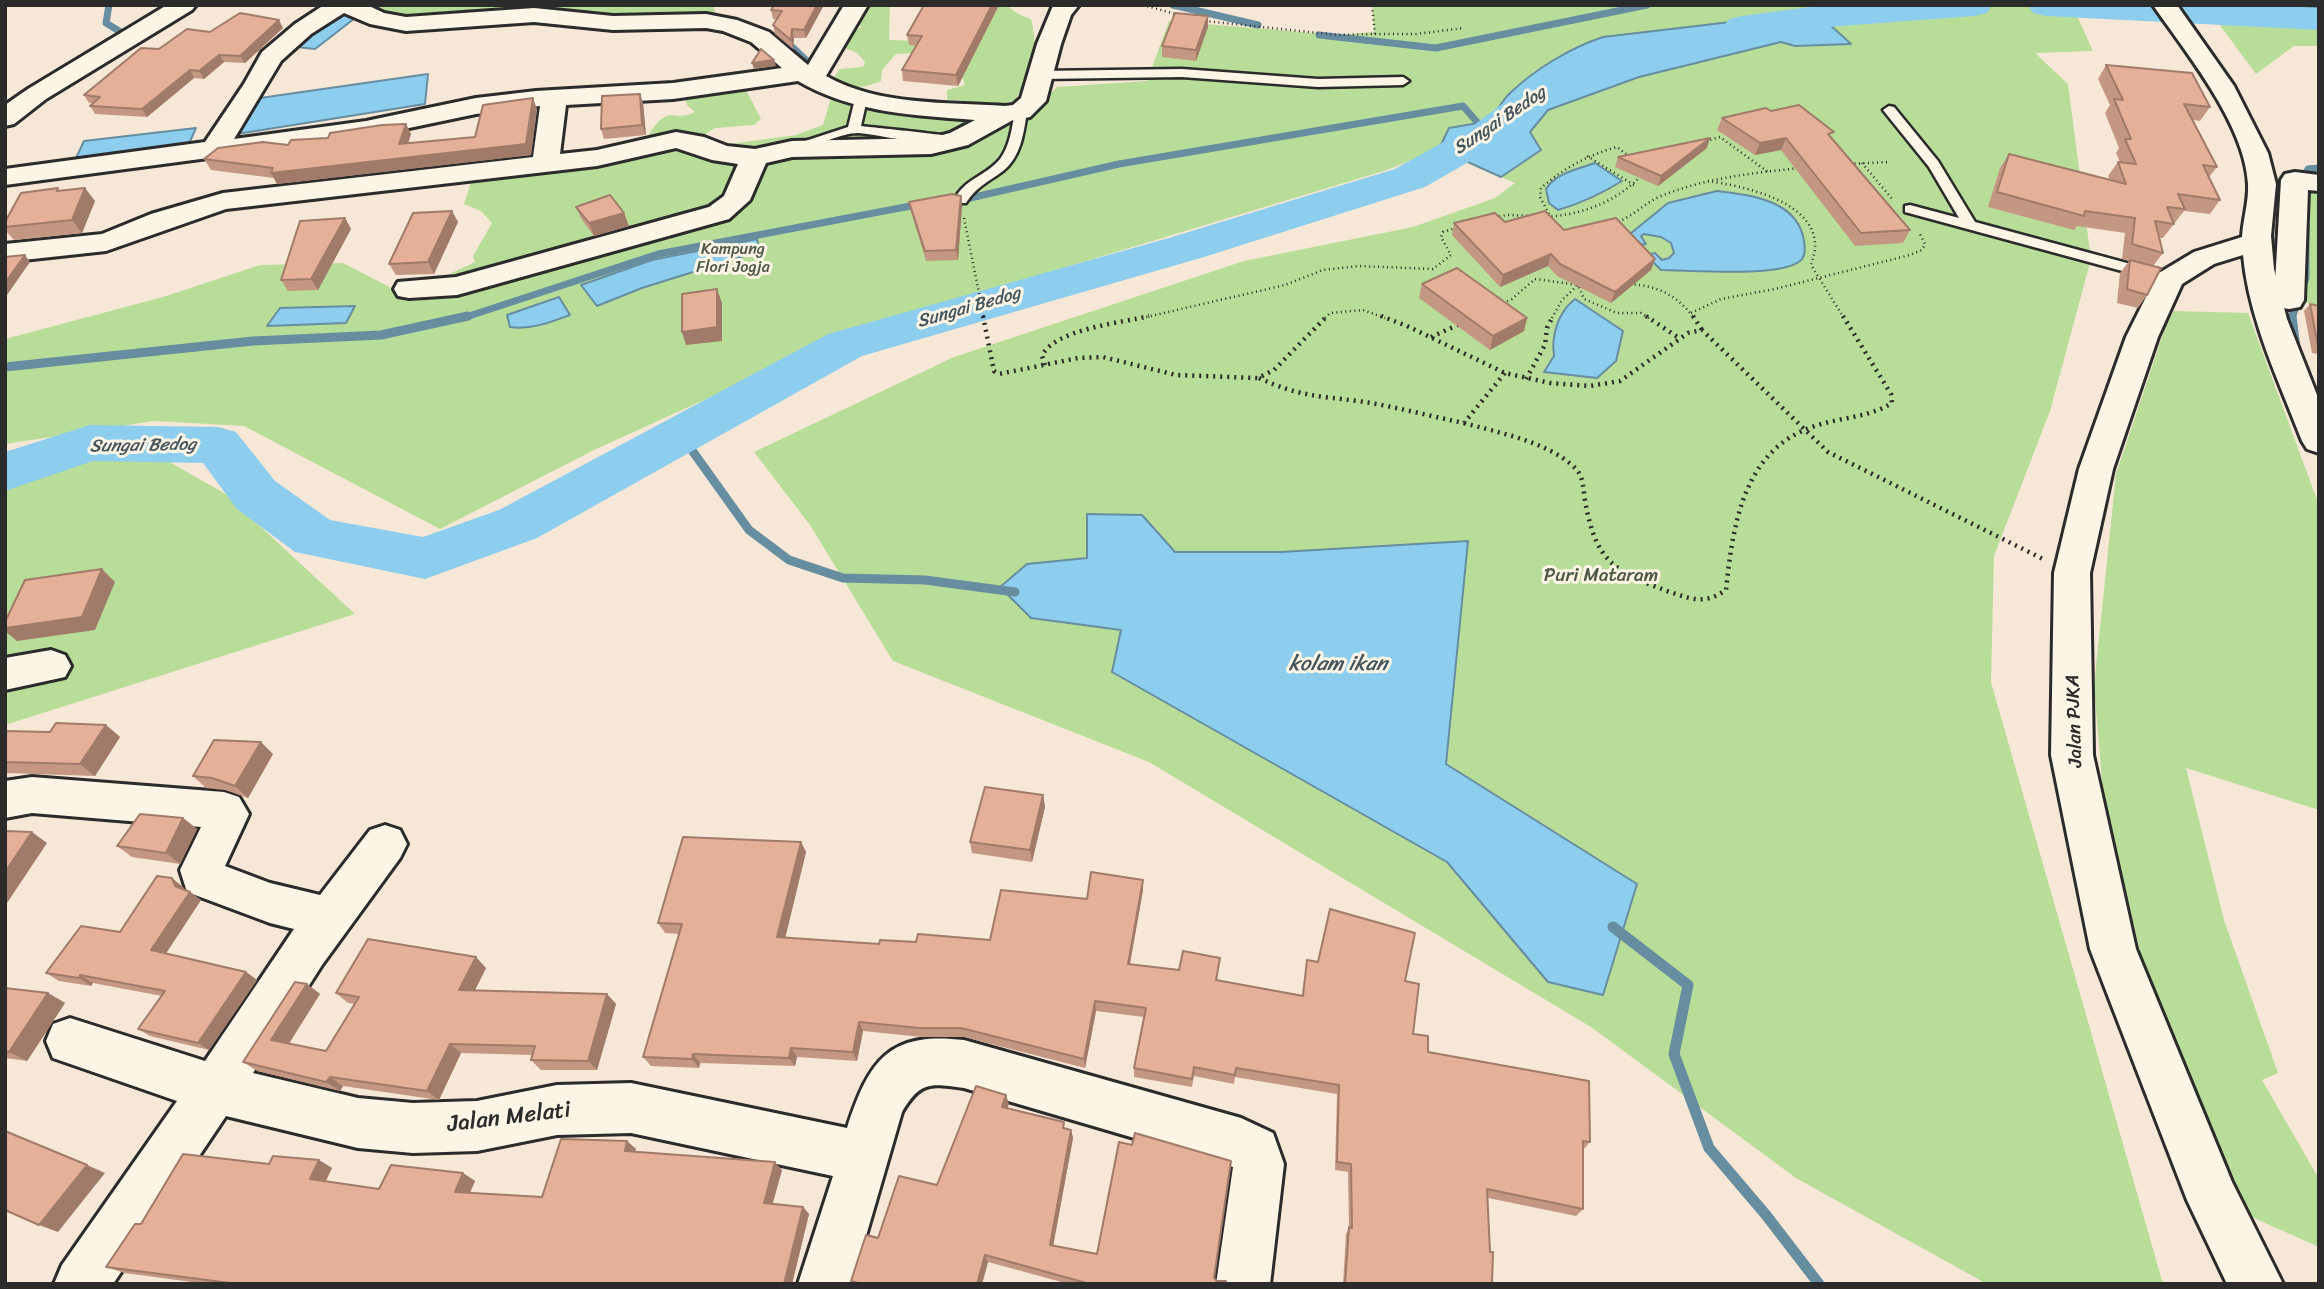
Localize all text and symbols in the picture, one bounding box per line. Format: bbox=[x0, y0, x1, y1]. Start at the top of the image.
water label: Sungai Bedog bbox=[1450, 82, 1550, 160]
park label: Kampung Flori Jogja bbox=[696, 240, 770, 278]
water label: Sungai Bedog bbox=[915, 283, 1023, 333]
water label: Sungai Bedog bbox=[89, 434, 197, 458]
park label: Puri Mataram bbox=[1544, 565, 1658, 587]
water label: kolam ikan bbox=[1289, 652, 1387, 678]
street label: Jalan PJKA bbox=[2062, 674, 2088, 768]
street label: Jalan Melati bbox=[446, 1097, 572, 1139]

